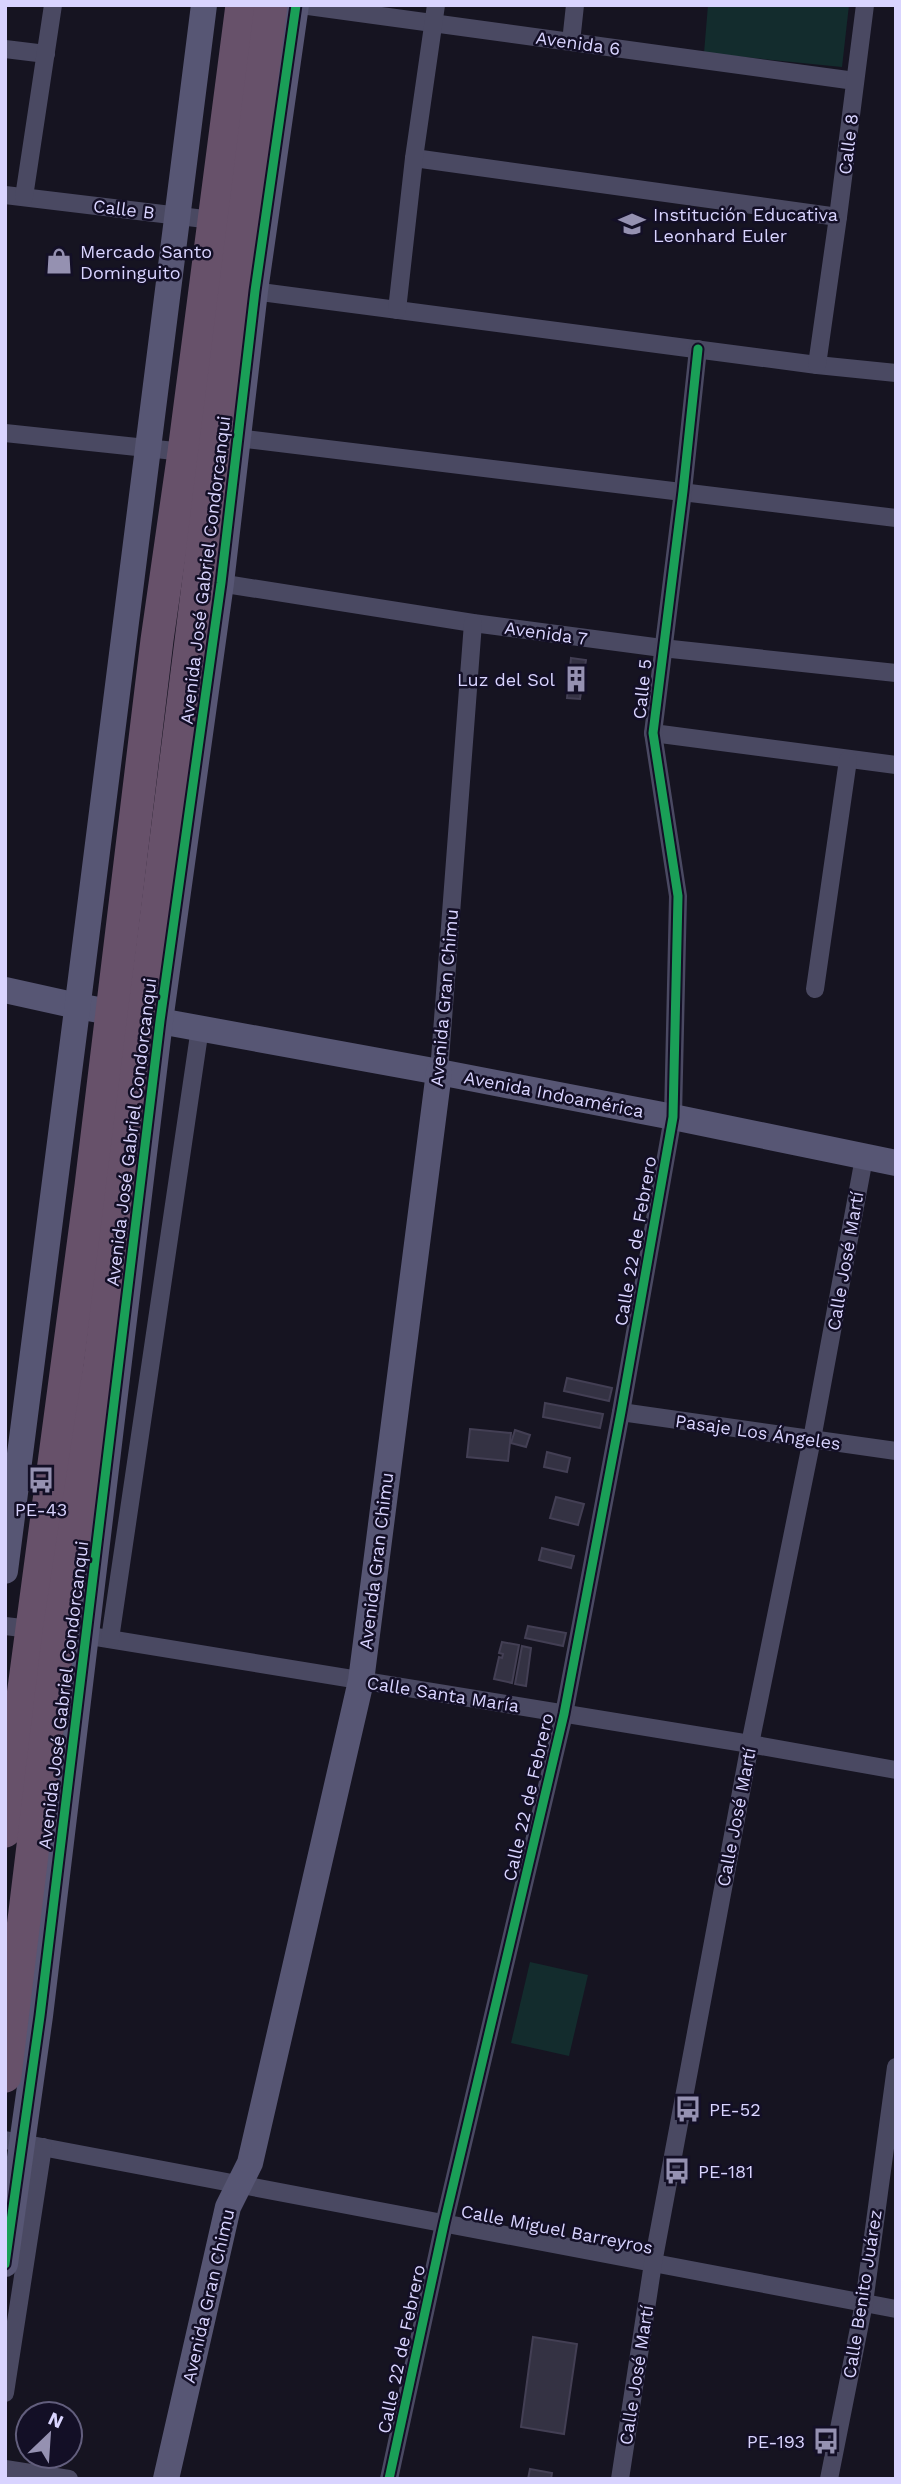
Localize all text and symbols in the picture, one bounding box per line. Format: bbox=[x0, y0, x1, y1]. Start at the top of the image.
street label: Avenida 6 bbox=[534, 27, 622, 59]
street label: Calle 8 bbox=[834, 112, 862, 176]
street label: Calle B bbox=[92, 195, 156, 223]
place label: Institución Educativa Leonhard Euler bbox=[653, 204, 838, 246]
school or university icon: Institución Educativa Leonhard Euler bbox=[617, 209, 647, 239]
place label: Mercado Santo Dominguito bbox=[80, 241, 212, 283]
shop icon: Mercado Santo Dominguito bbox=[44, 246, 74, 276]
street label: Avenida José Gabriel Condorcanqui bbox=[176, 415, 234, 725]
street label: Avenida 7 bbox=[503, 617, 589, 649]
street label: Calle 5 bbox=[628, 658, 656, 720]
building icon: Luz del Sol bbox=[561, 664, 591, 694]
place label: Luz del Sol bbox=[457, 669, 555, 690]
street label: Avenida Gran Chimu bbox=[426, 908, 462, 1088]
street label: Avenida José Gabriel Condorcanqui bbox=[102, 977, 160, 1287]
street label: Avenida Indoamérica bbox=[462, 1066, 646, 1122]
street label: Calle 22 de Febrero bbox=[610, 1154, 660, 1328]
street label: Calle José Martí bbox=[822, 1190, 868, 1332]
street label: Pasaje Los Ángeles bbox=[674, 1410, 842, 1454]
bus stop icon: PE-43 bbox=[26, 1465, 56, 1495]
street label: Avenida Gran Chimu bbox=[355, 1471, 397, 1651]
place label: PE-43 bbox=[15, 1499, 67, 1520]
street label: Avenida José Gabriel Condorcanqui bbox=[34, 1540, 92, 1850]
street label: Calle Santa María bbox=[365, 1672, 521, 1716]
street label: Calle 22 de Febrero bbox=[498, 1711, 558, 1883]
street label: Calle José Martí bbox=[712, 1746, 760, 1888]
bus stop icon: PE-52 bbox=[673, 2094, 703, 2124]
place label: PE-52 bbox=[709, 2099, 761, 2120]
bus stop icon: PE-181 bbox=[662, 2156, 692, 2186]
place label: PE-181 bbox=[698, 2161, 753, 2182]
street label: Calle Miguel Barreyros bbox=[459, 2200, 655, 2258]
street label: Avenida Gran Chimu bbox=[178, 2207, 238, 2385]
street label: Calle Benito Juárez bbox=[838, 2208, 886, 2380]
street label: Calle 22 de Febrero bbox=[373, 2263, 429, 2435]
street label: Calle José Martí bbox=[615, 2303, 657, 2446]
north arrow bbox=[14, 2400, 84, 2470]
text: N bbox=[45, 2407, 67, 2433]
bus stop icon: PE-193 bbox=[811, 2426, 841, 2456]
place label: PE-193 bbox=[747, 2431, 805, 2452]

